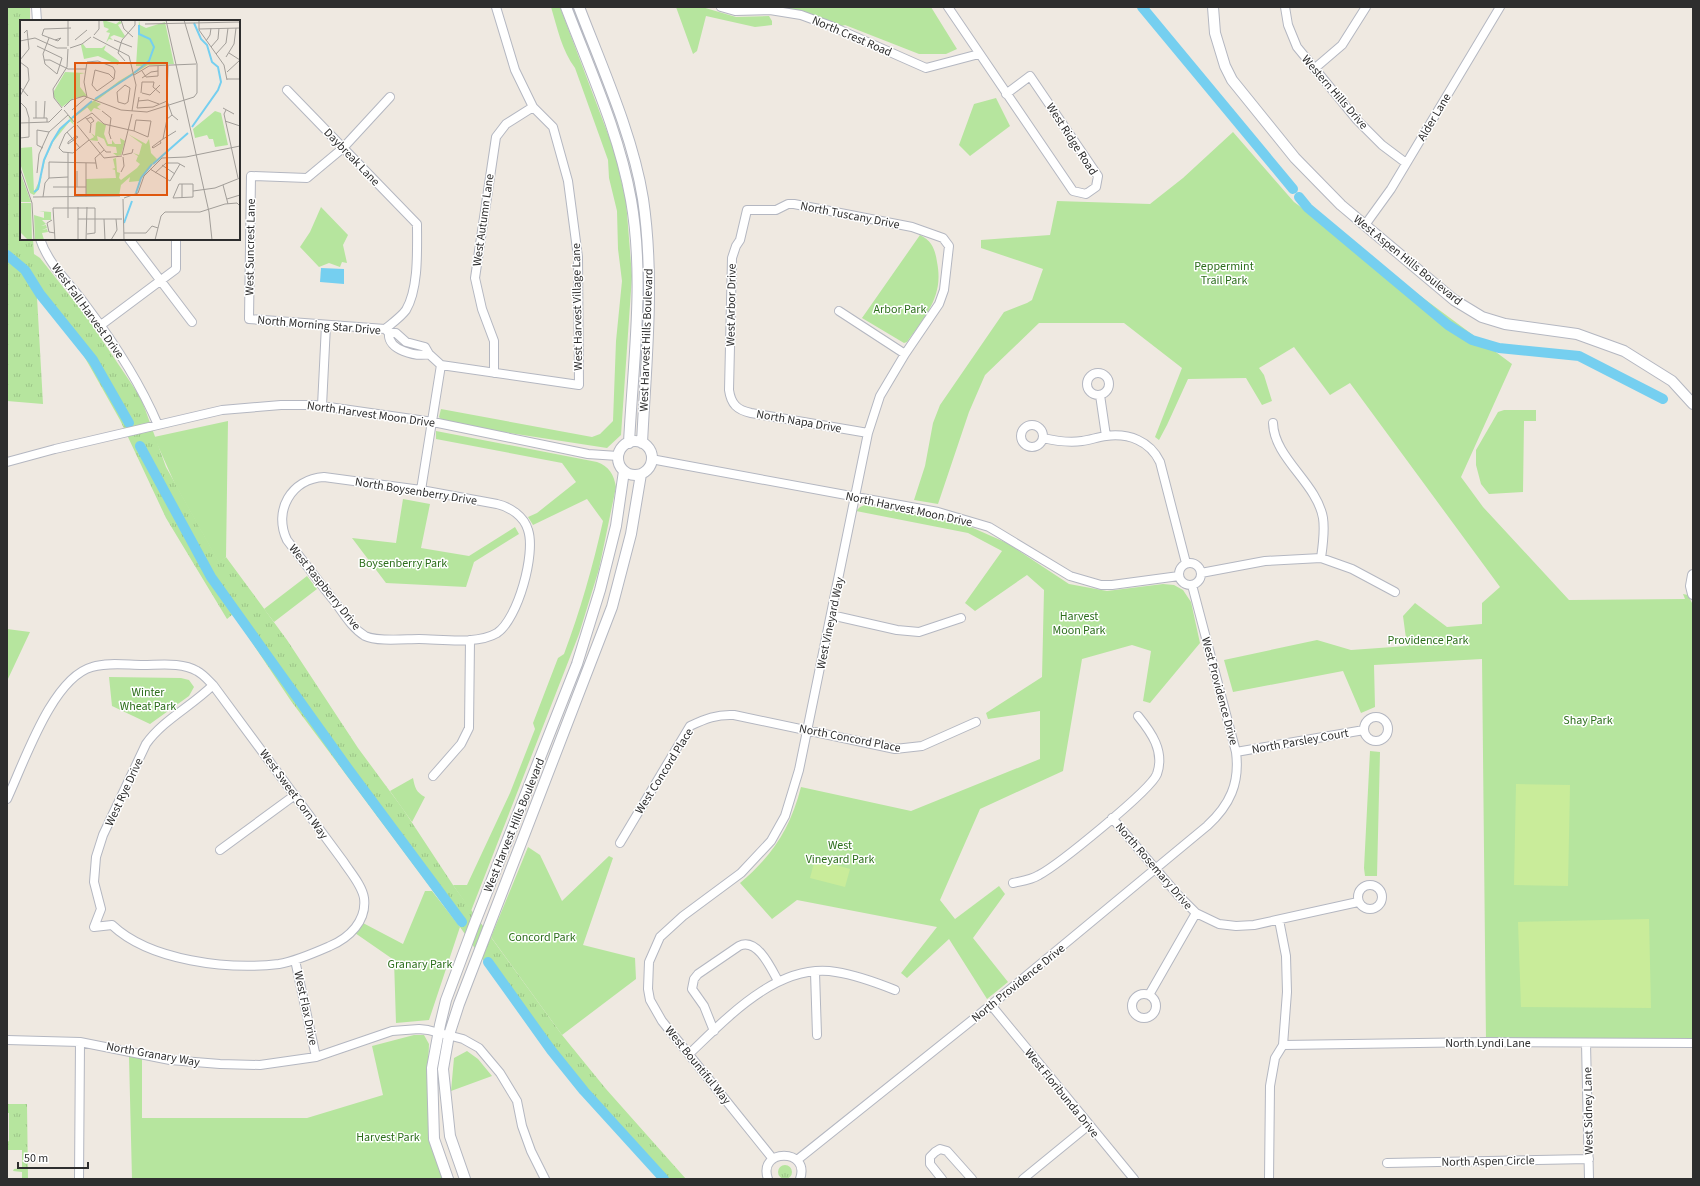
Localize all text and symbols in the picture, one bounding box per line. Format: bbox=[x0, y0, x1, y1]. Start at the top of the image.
street label: North Crest Road bbox=[809, 12, 894, 61]
inset map bbox=[20, 20, 240, 240]
street label: Western Hills Drive bbox=[1298, 51, 1372, 133]
street label: Alder Lane bbox=[1413, 90, 1455, 144]
street label: West Ridge Road bbox=[1042, 100, 1101, 179]
street label: Daybreak Lane bbox=[320, 125, 384, 190]
street label: West Autumn Lane bbox=[469, 173, 498, 268]
street label: West Suncrest Lane bbox=[241, 198, 260, 296]
street label: North Tuscany Drive bbox=[799, 198, 901, 233]
street label: West Aspen Hills Boulevard bbox=[1350, 211, 1466, 310]
street label: West Harvest Village Lane bbox=[568, 243, 587, 371]
park label: Peppermint Trail Park bbox=[1194, 258, 1254, 289]
street label: West Fall Harvest Drive bbox=[47, 260, 128, 362]
street label: West Arbor Drive bbox=[722, 263, 741, 347]
street label: West Harvest Hills Boulevard bbox=[636, 268, 657, 412]
park label: Arbor Park bbox=[874, 301, 926, 318]
street label: North Morning Star Drive bbox=[257, 312, 381, 339]
street label: North Harvest Moon Drive bbox=[306, 397, 436, 432]
street label: North Napa Drive bbox=[755, 406, 843, 437]
street label: North Boysenberry Drive bbox=[354, 473, 478, 510]
street label: North Harvest Moon Drive bbox=[844, 488, 974, 531]
street label: West Raspberry Drive bbox=[285, 541, 365, 634]
park label: Boysenberry Park bbox=[359, 555, 447, 572]
street label: West Vineyard Way bbox=[812, 575, 849, 671]
park label: Harvest Moon Park bbox=[1052, 608, 1106, 639]
park label: Providence Park bbox=[1387, 632, 1469, 649]
street label: West Providence Drive bbox=[1197, 635, 1242, 747]
park label: Winter Wheat Park bbox=[120, 684, 176, 715]
park label: Shay Park bbox=[1563, 712, 1613, 729]
street label: North Concord Place bbox=[798, 720, 902, 757]
street label: West Concord Place bbox=[631, 725, 698, 818]
street label: North Parsley Court bbox=[1250, 725, 1350, 758]
street label: West Sweet Corn Way bbox=[255, 746, 332, 843]
street label: West Rye Drive bbox=[101, 755, 148, 829]
street label: West Harvest Hills Boulevard bbox=[480, 756, 549, 895]
street label: North Rosemary Drive bbox=[1111, 819, 1196, 913]
park label: West Vineyard Park bbox=[806, 837, 874, 868]
park label: Concord Park bbox=[508, 929, 576, 946]
street label: North Providence Drive bbox=[968, 940, 1069, 1027]
park label: Granary Park bbox=[388, 956, 452, 973]
street label: West Flax Drive bbox=[289, 969, 322, 1047]
street label: West Bountiful Way bbox=[661, 1022, 735, 1109]
street label: North Lyndi Lane bbox=[1445, 1035, 1531, 1052]
street label: North Granary Way bbox=[105, 1038, 201, 1071]
street label: West Floribunda Drive bbox=[1020, 1045, 1103, 1141]
street label: West Sidney Lane bbox=[1579, 1067, 1598, 1155]
park label: Harvest Park bbox=[356, 1129, 420, 1146]
scale bar bbox=[18, 1144, 88, 1170]
text: 50 m bbox=[24, 1150, 48, 1167]
street label: North Aspen Circle bbox=[1441, 1152, 1535, 1171]

